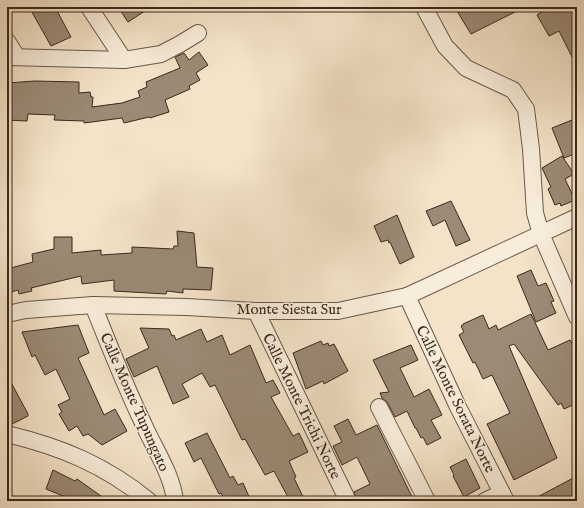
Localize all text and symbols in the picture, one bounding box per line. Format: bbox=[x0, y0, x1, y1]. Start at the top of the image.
street label: Monte Siesta Sur bbox=[237, 300, 342, 319]
street label: Calle Monte Sorata Norte bbox=[412, 322, 500, 476]
street label: Calle Monte Tupungato bbox=[95, 330, 174, 474]
street label: Calle Monte Trichi Norte bbox=[258, 330, 345, 482]

